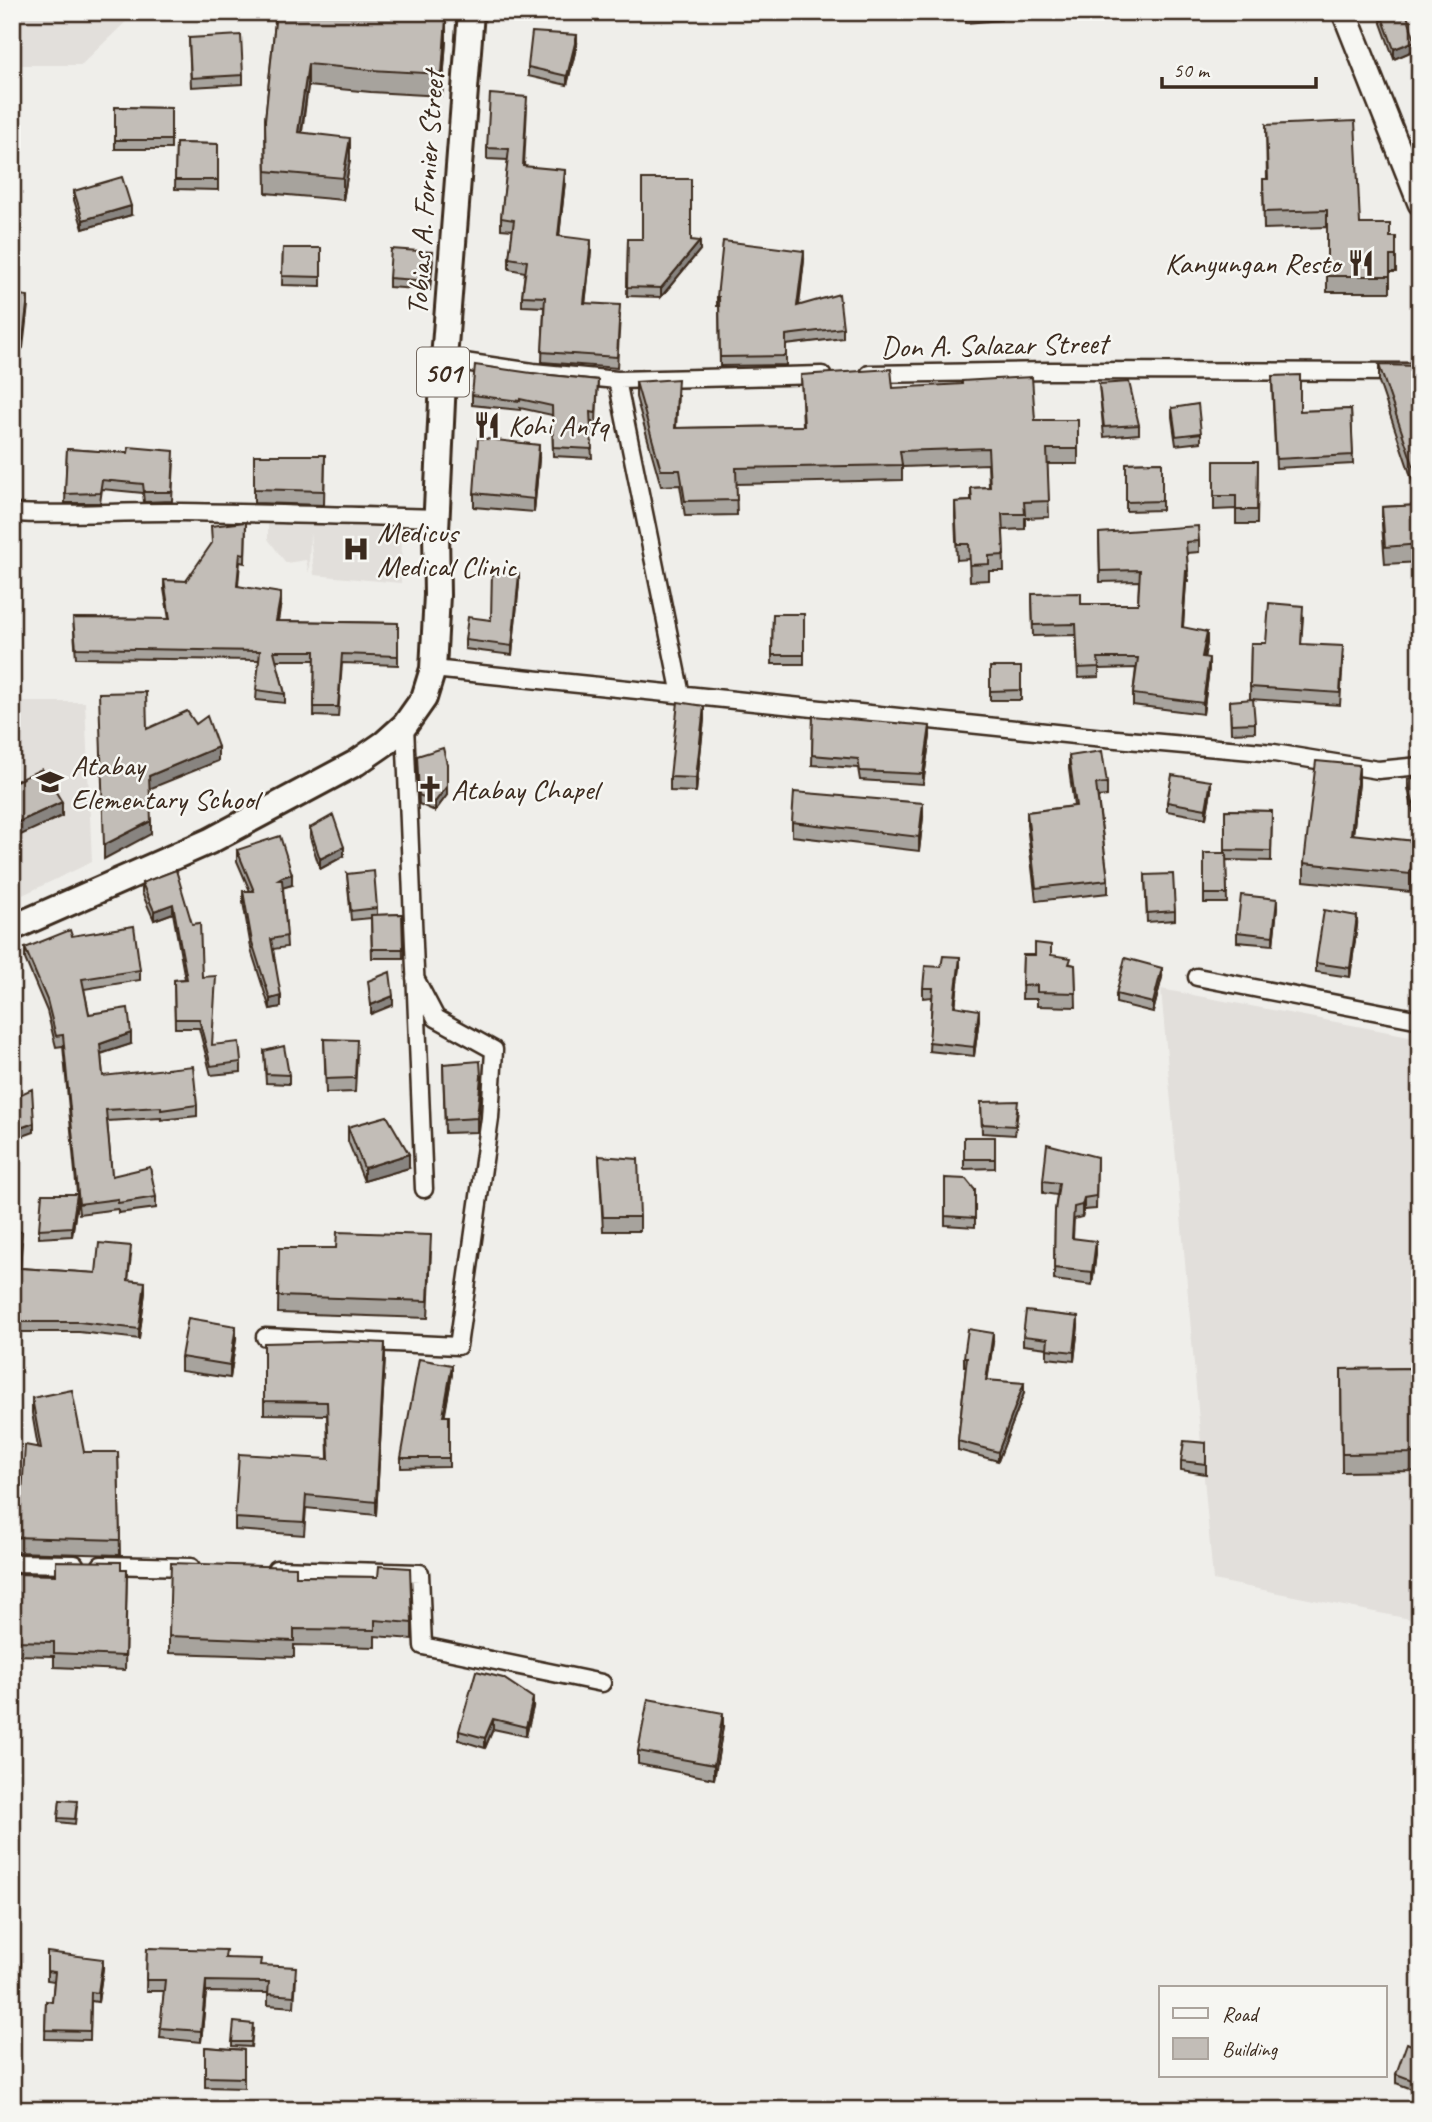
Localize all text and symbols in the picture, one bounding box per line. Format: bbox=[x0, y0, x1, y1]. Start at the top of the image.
scale bar bbox=[1162, 46, 1316, 90]
text: 50 m bbox=[1173, 57, 1211, 83]
street label: Tobias A. Fornier Street bbox=[398, 65, 453, 317]
place label: Kanyungan Resto bbox=[1165, 244, 1343, 282]
restaurant icon: Kanyungan Resto bbox=[1346, 248, 1376, 278]
street label: Don A. Salazar Street bbox=[880, 324, 1112, 366]
road number: 501 bbox=[417, 348, 469, 396]
place label: Kohi Antq bbox=[508, 406, 610, 444]
restaurant icon: Kohi Antq bbox=[472, 410, 502, 440]
place label: Medicus Medical Clinic bbox=[377, 513, 517, 585]
hospital icon: Medicus Medical Clinic bbox=[341, 534, 371, 564]
place label: Atabay Elementary School bbox=[71, 746, 263, 818]
school or university icon: Atabay Elementary School bbox=[35, 767, 65, 797]
place label: Atabay Chapel bbox=[451, 770, 603, 808]
church icon: Atabay Chapel bbox=[415, 774, 445, 804]
legend bbox=[1159, 1986, 1386, 2076]
text: Road bbox=[1222, 2001, 1261, 2027]
text: Building bbox=[1222, 2036, 1279, 2062]

